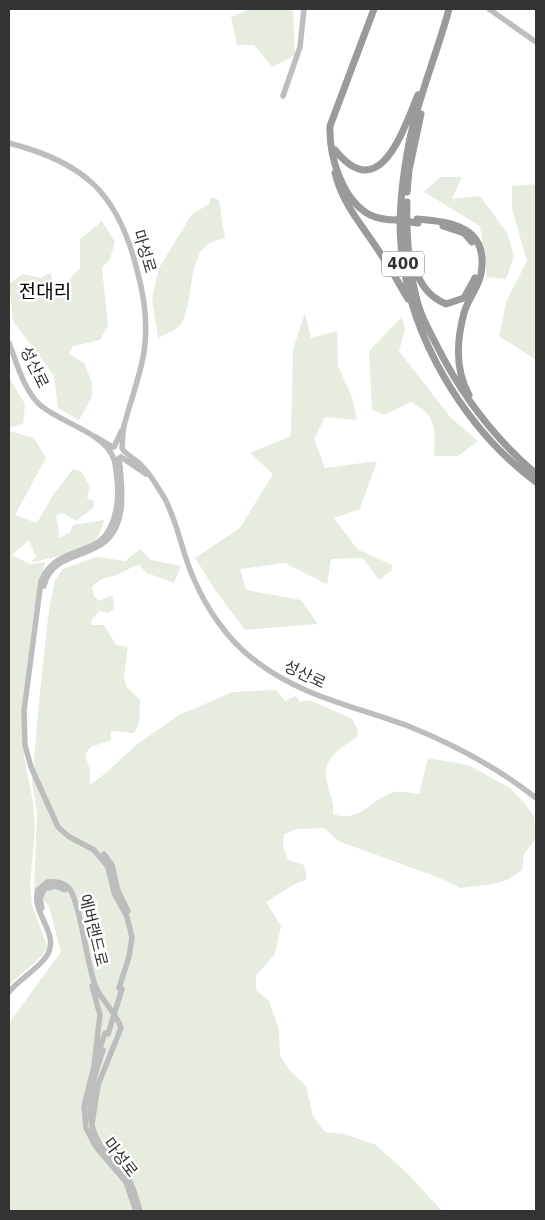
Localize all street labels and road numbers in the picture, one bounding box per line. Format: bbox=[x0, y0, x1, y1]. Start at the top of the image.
street label: 마성로 bbox=[129, 227, 160, 275]
road number: 400 bbox=[382, 252, 424, 276]
street label: 성산로 bbox=[16, 343, 53, 391]
street label: 성산로 bbox=[281, 656, 329, 693]
street label: 에버랜드로 bbox=[75, 892, 112, 968]
street label: 마성로 bbox=[100, 1134, 142, 1181]

